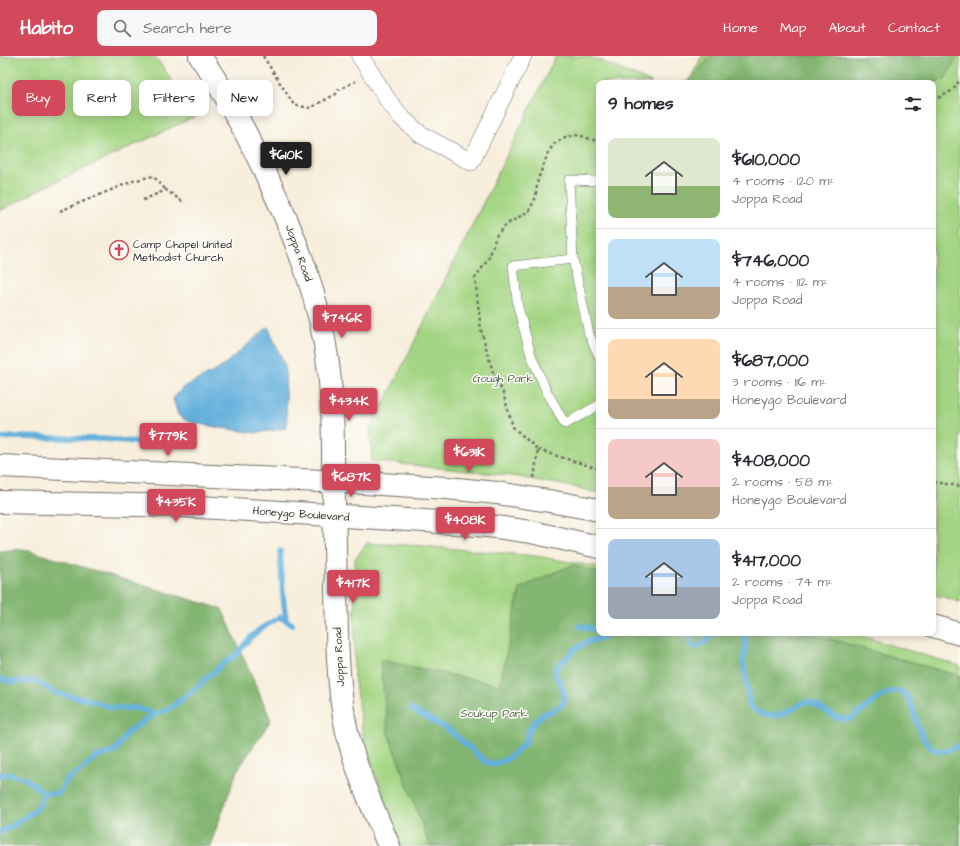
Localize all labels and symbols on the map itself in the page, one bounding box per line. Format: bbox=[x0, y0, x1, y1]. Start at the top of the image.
pin: $610K bbox=[258, 142, 314, 176]
street label: Joppa Road bbox=[282, 222, 316, 284]
place label: Camp Chapel United Methodist Church bbox=[133, 237, 232, 265]
church icon: Camp Chapel United Methodist Church bbox=[108, 239, 130, 261]
pin: $746K bbox=[314, 305, 370, 339]
park label: Gough Park bbox=[473, 371, 533, 387]
pin: $434K bbox=[321, 388, 377, 422]
pin: $779K bbox=[140, 423, 196, 457]
pin: $631K bbox=[441, 439, 497, 473]
pin: $687K bbox=[323, 464, 379, 498]
pin: $435K bbox=[148, 489, 204, 523]
street label: Honeygo Boulevard bbox=[252, 503, 350, 526]
pin: $408K bbox=[437, 507, 493, 541]
pin: $417K bbox=[325, 570, 381, 604]
street label: Joppa Road bbox=[330, 627, 348, 687]
park label: Soukup Park bbox=[460, 706, 528, 721]

